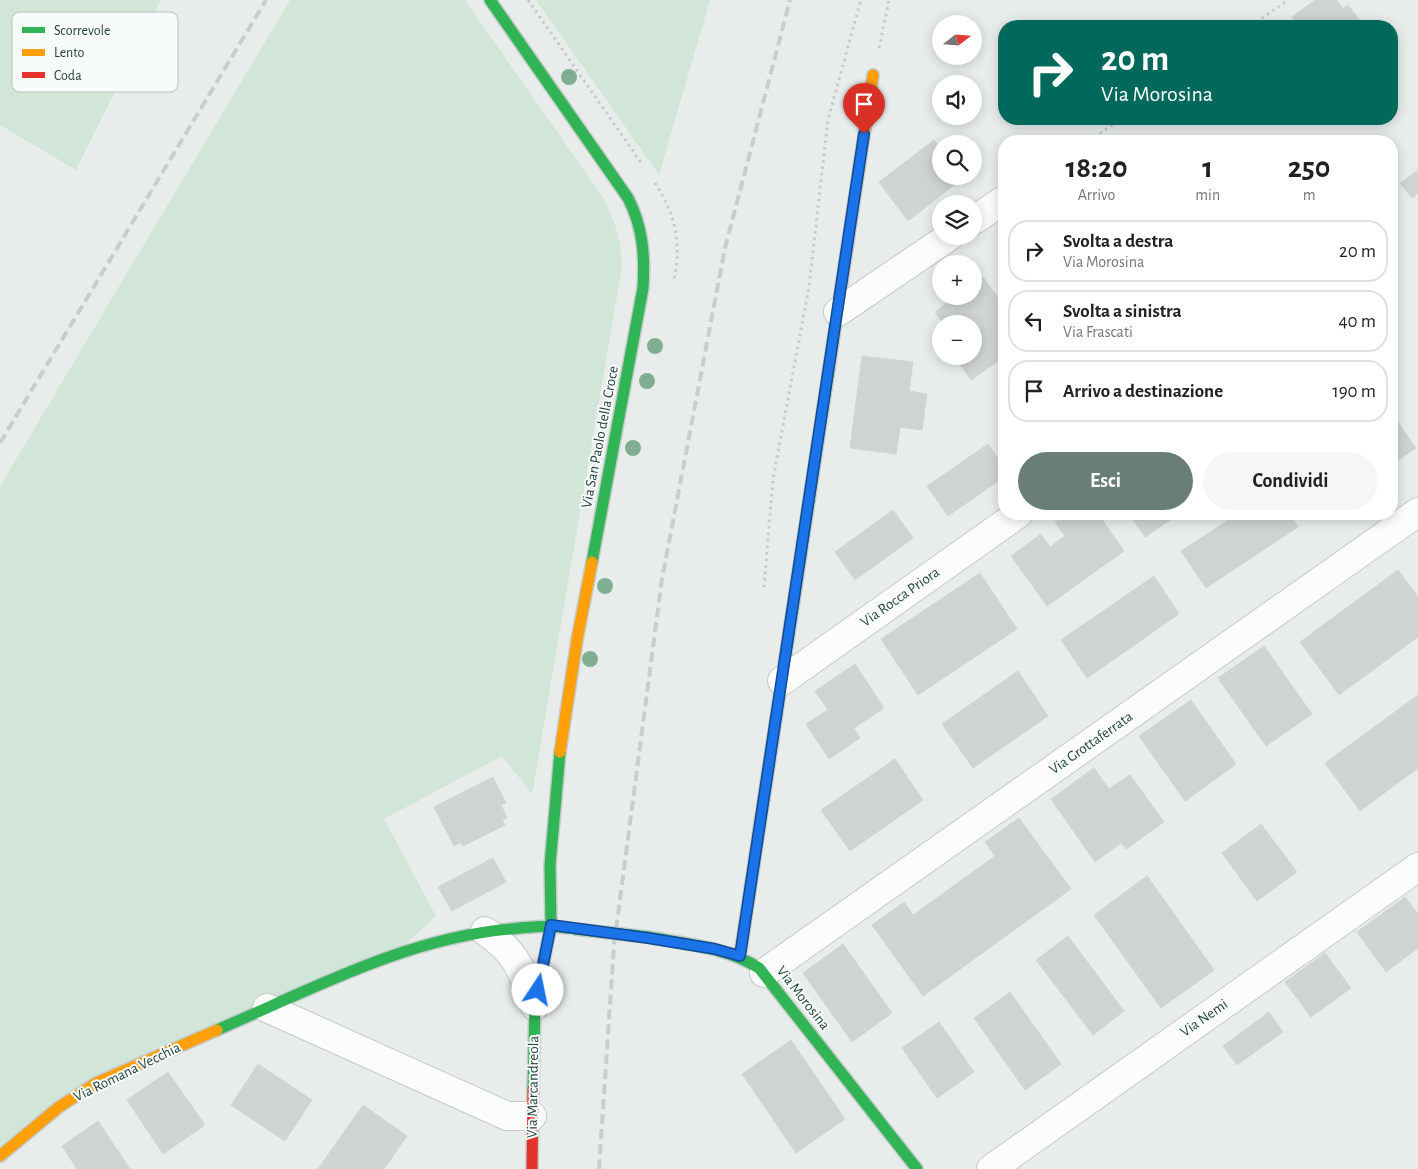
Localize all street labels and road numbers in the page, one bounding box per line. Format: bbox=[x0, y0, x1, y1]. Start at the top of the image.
street label: Via San Paolo della Croce bbox=[579, 365, 621, 509]
street label: Via Rocca Priora bbox=[858, 564, 942, 630]
street label: Via Grottaferrata bbox=[1047, 709, 1136, 777]
street label: Via Morosina bbox=[774, 963, 832, 1033]
street label: Via Nemi bbox=[1178, 996, 1230, 1040]
street label: Via Marcandreola bbox=[525, 1036, 541, 1138]
street label: Via Romana Vecchia bbox=[71, 1040, 183, 1104]

